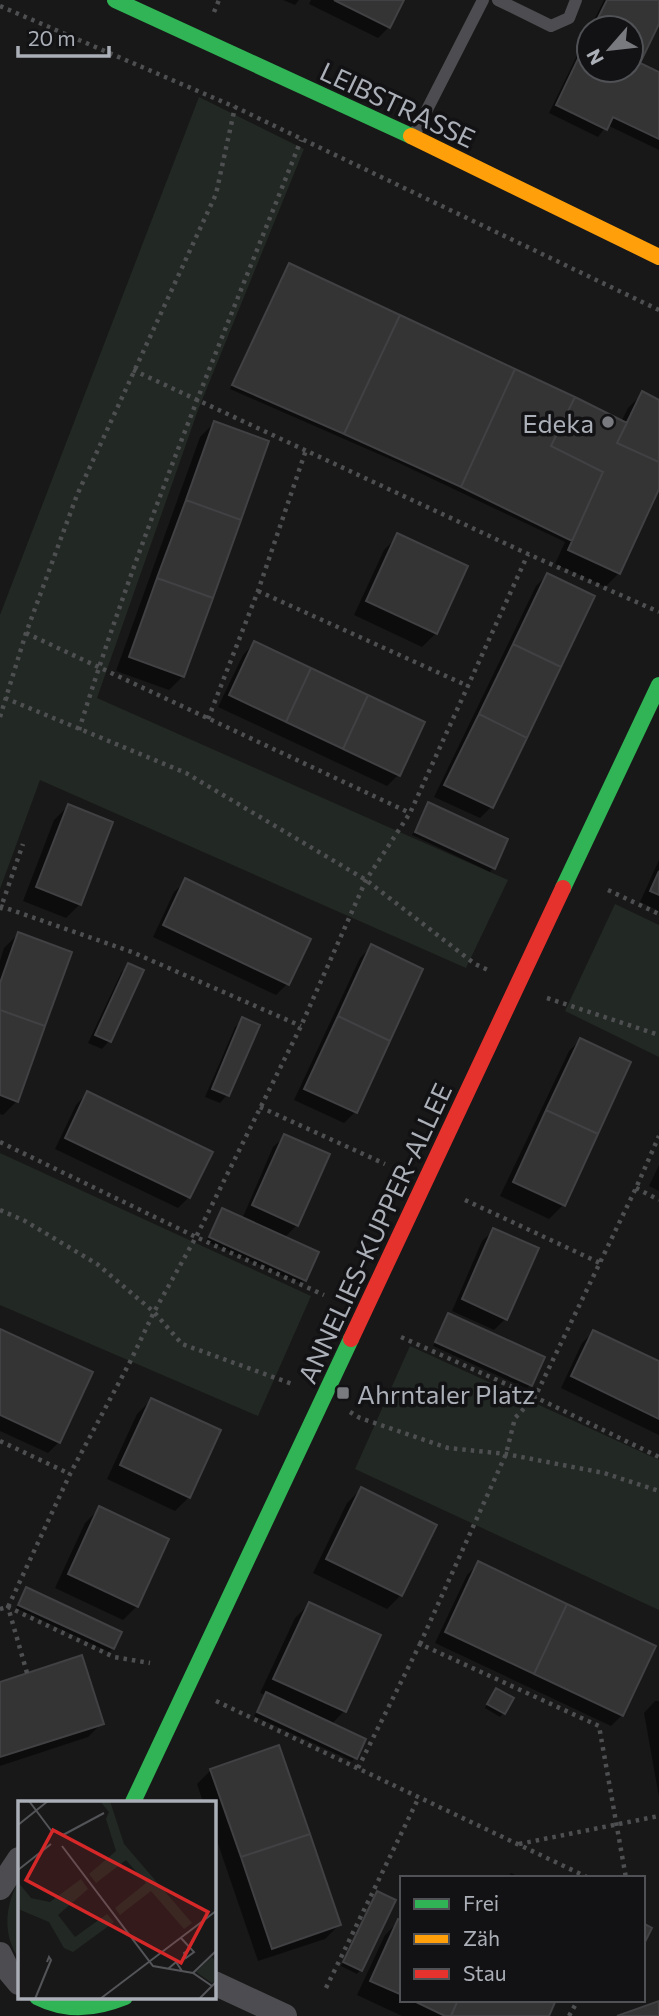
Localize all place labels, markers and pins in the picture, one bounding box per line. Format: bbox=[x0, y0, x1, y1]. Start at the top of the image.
place label: Edeka bbox=[522, 407, 594, 438]
marker: Edeka bbox=[600, 414, 616, 430]
place label: Ahrntaler Platz bbox=[357, 1378, 535, 1409]
marker: Ahrntaler Platz bbox=[335, 1385, 351, 1401]

